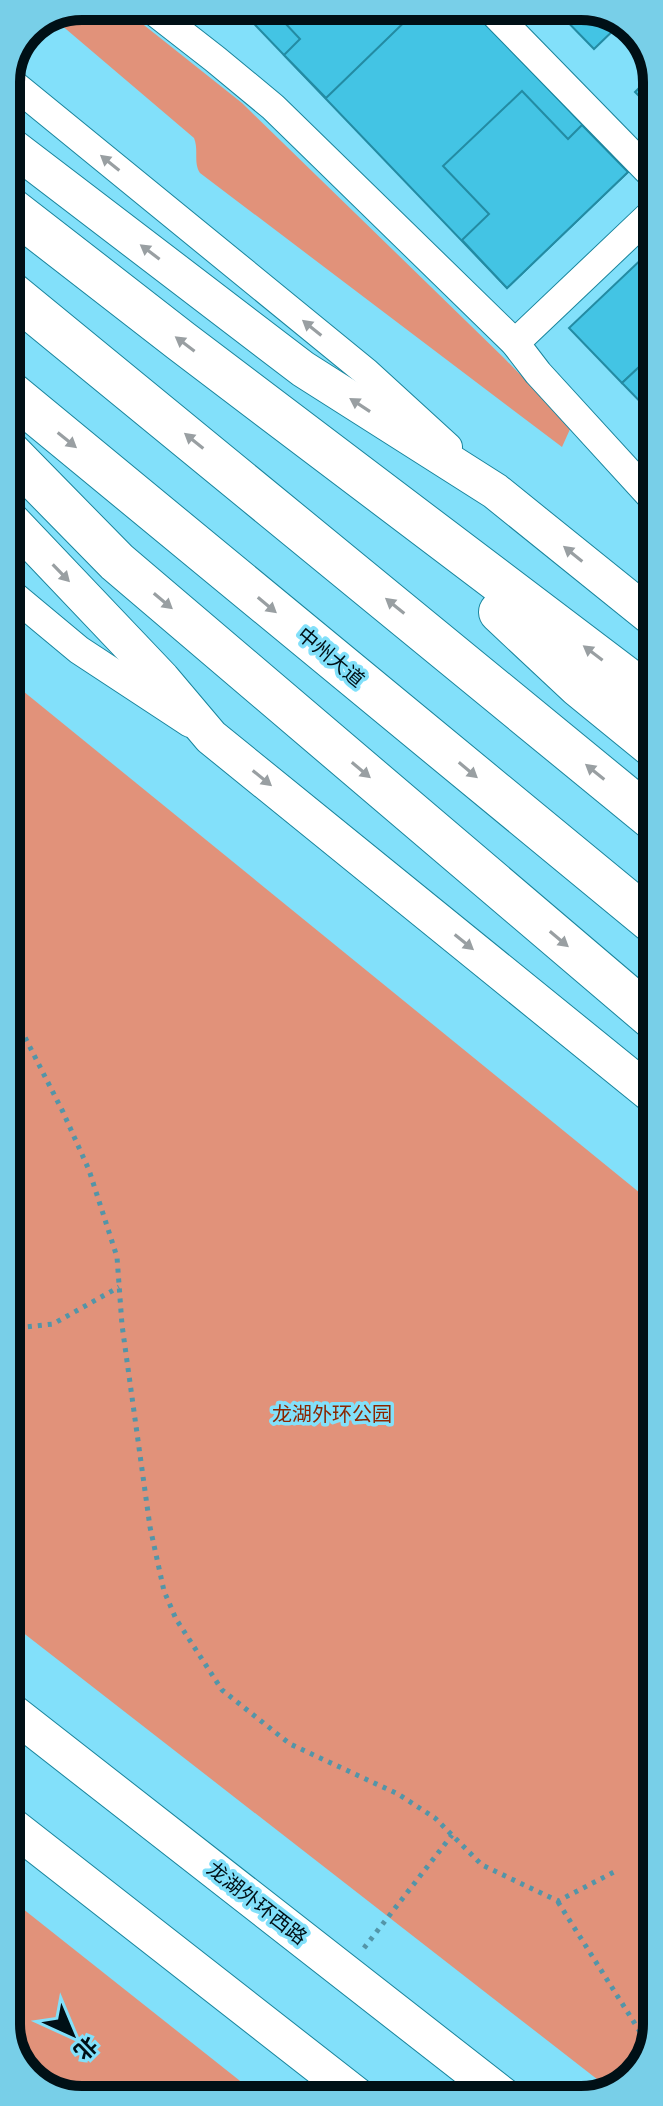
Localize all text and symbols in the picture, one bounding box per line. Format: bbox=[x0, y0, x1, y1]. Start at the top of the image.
one-way arrow bbox=[101, 155, 121, 172]
one-way arrow bbox=[140, 244, 160, 260]
one-way arrow bbox=[302, 320, 322, 337]
one-way arrow bbox=[175, 337, 195, 353]
one-way arrow bbox=[349, 398, 371, 412]
one-way arrow bbox=[57, 431, 77, 447]
one-way arrow bbox=[184, 433, 204, 450]
one-way arrow bbox=[563, 546, 583, 563]
one-way arrow bbox=[51, 563, 69, 582]
one-way arrow bbox=[153, 592, 173, 609]
one-way arrow bbox=[257, 596, 277, 613]
one-way arrow bbox=[385, 598, 405, 615]
street label: 中州大道 bbox=[291, 621, 370, 694]
one-way arrow bbox=[583, 646, 603, 662]
one-way arrow bbox=[351, 761, 371, 778]
one-way arrow bbox=[458, 761, 478, 778]
one-way arrow bbox=[585, 764, 605, 781]
one-way arrow bbox=[252, 769, 272, 786]
one-way arrow bbox=[550, 929, 569, 947]
one-way arrow bbox=[454, 933, 474, 950]
park label: 龙湖外环公园 bbox=[272, 1401, 392, 1429]
street label: 龙湖外环西路 bbox=[200, 1856, 312, 1952]
north arrow bbox=[32, 1994, 112, 2074]
text: 北 bbox=[66, 2029, 104, 2067]

